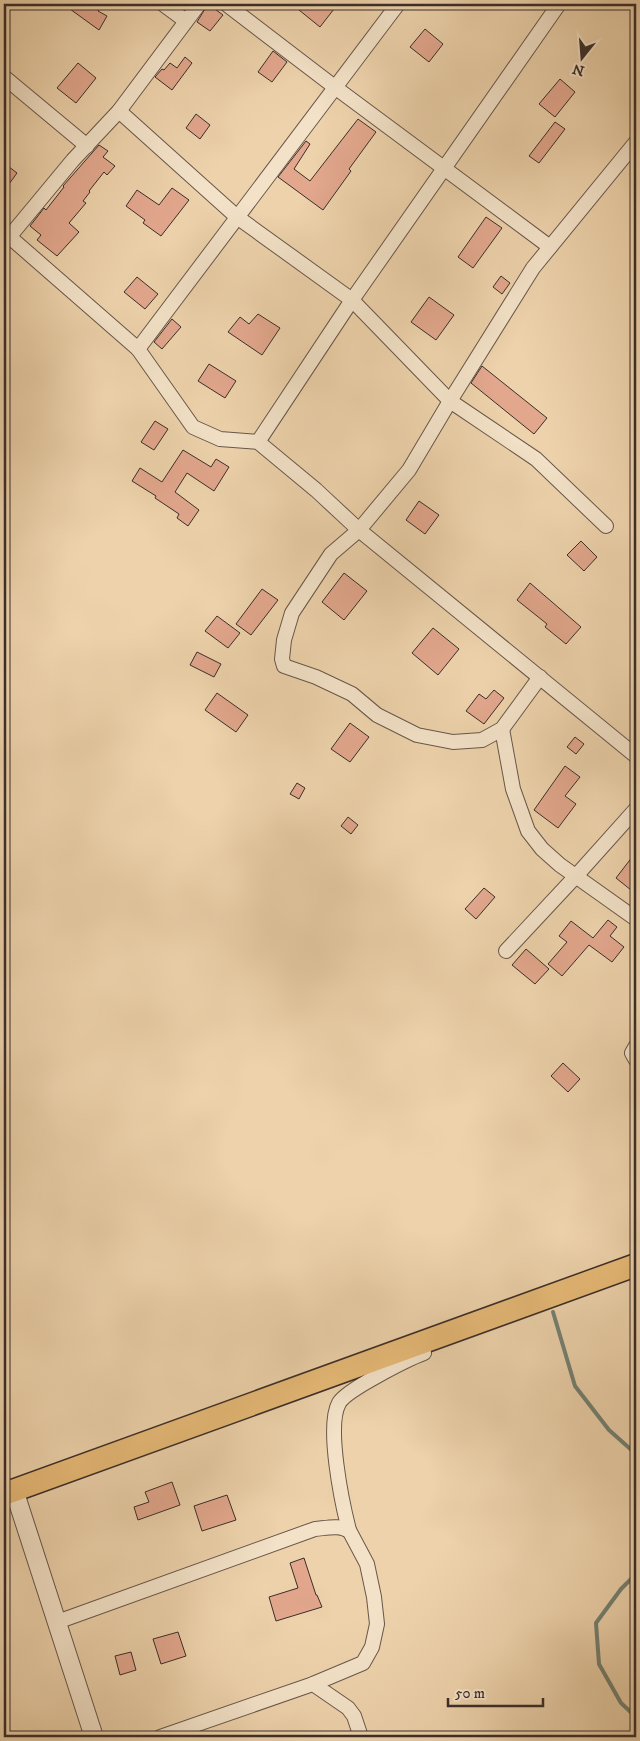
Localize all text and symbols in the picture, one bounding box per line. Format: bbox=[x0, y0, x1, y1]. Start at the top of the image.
north arrow bbox=[558, 32, 608, 82]
text: N bbox=[570, 59, 587, 80]
scale bar bbox=[448, 1676, 542, 1708]
text: 50 m bbox=[455, 1684, 485, 1703]

